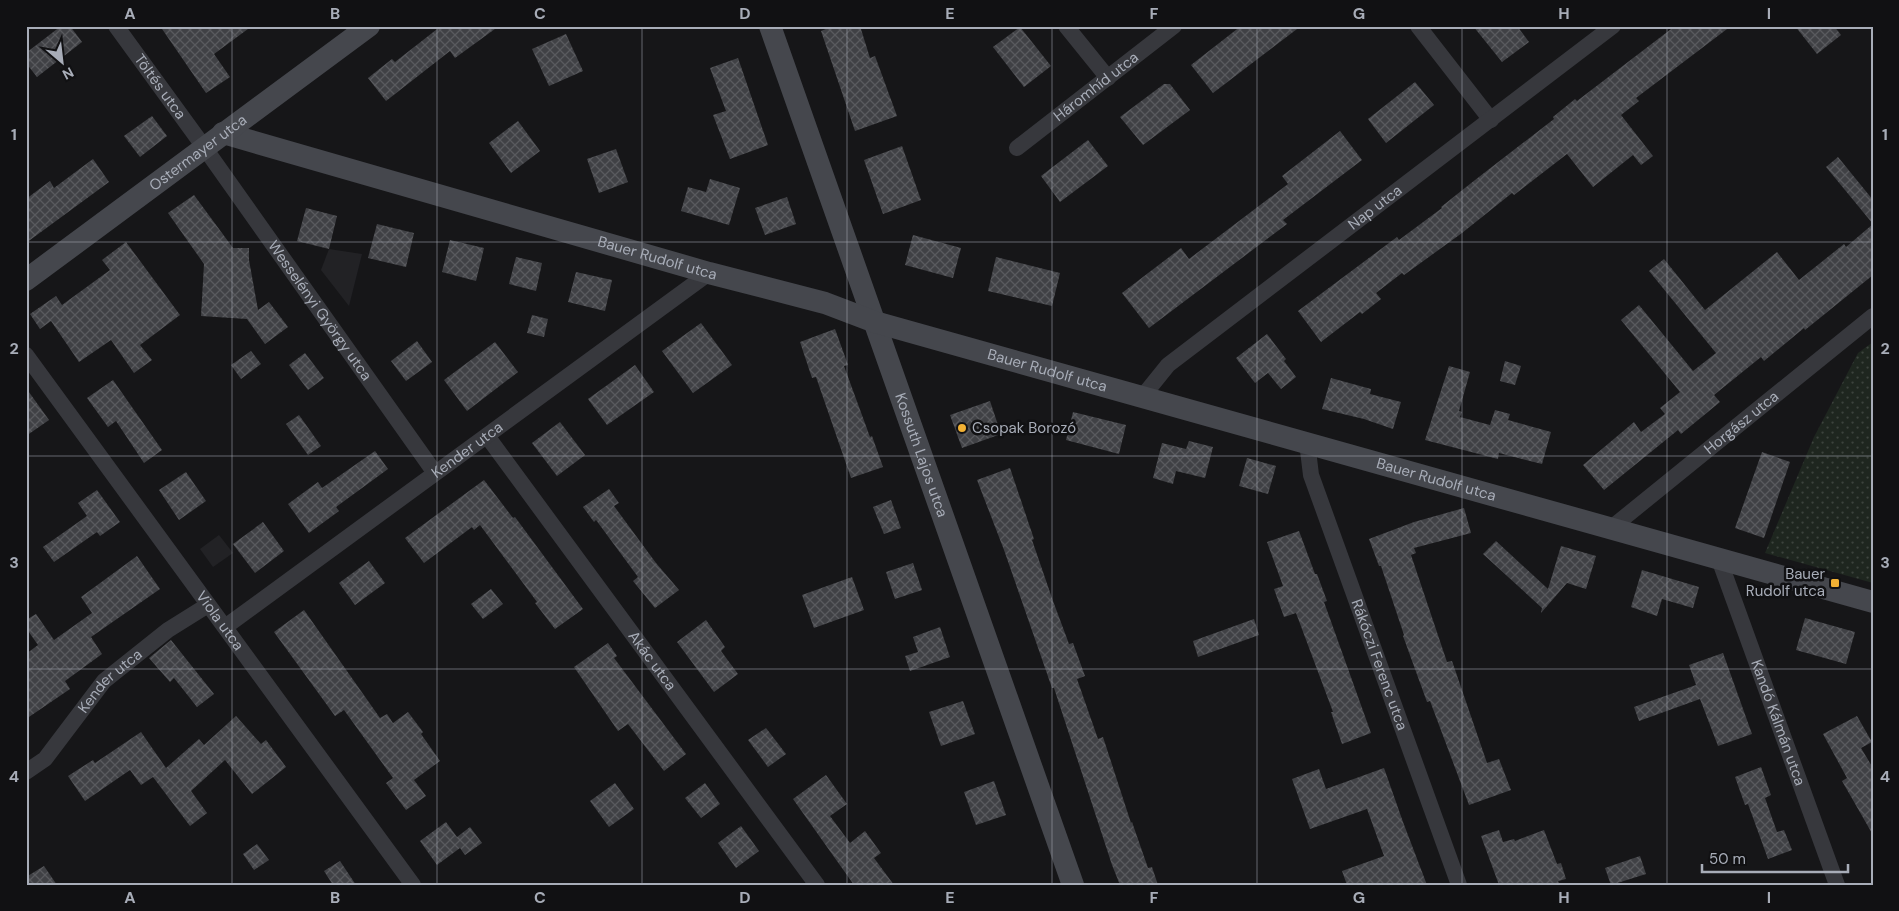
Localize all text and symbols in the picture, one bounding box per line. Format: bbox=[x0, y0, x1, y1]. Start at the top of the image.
text: A bbox=[124, 3, 136, 24]
text: B bbox=[330, 3, 340, 24]
text: C bbox=[534, 3, 546, 24]
text: D bbox=[739, 3, 751, 24]
text: E bbox=[945, 3, 955, 24]
text: F bbox=[1150, 3, 1159, 24]
text: G bbox=[1353, 3, 1365, 24]
text: H bbox=[1558, 3, 1570, 24]
text: I bbox=[1767, 3, 1771, 24]
north arrow bbox=[38, 38, 88, 88]
street label: Háromhíd utca bbox=[1049, 47, 1143, 126]
street label: Töltés utca bbox=[130, 50, 191, 123]
text: N bbox=[59, 63, 77, 84]
street label: Ostermayer utca bbox=[145, 110, 251, 195]
text: 1 bbox=[11, 124, 17, 145]
text: 1 bbox=[1882, 124, 1888, 145]
street label: Nap utca bbox=[1344, 180, 1406, 234]
street label: Bauer Rudolf utca bbox=[595, 231, 719, 285]
street label: Wesselényi György utca bbox=[263, 237, 376, 384]
text: 2 bbox=[9, 338, 19, 359]
text: 2 bbox=[1880, 338, 1890, 359]
street label: Bauer Rudolf utca bbox=[985, 344, 1109, 397]
street label: Horgász utca bbox=[1700, 386, 1783, 459]
street label: Kossuth Lajos utca bbox=[890, 390, 953, 520]
street label: Kender utca bbox=[427, 417, 507, 483]
place label: Csopak Borozó bbox=[972, 418, 1076, 438]
marker: Csopak Borozó bbox=[956, 422, 968, 434]
street label: Bauer Rudolf utca bbox=[1374, 453, 1498, 506]
text: 3 bbox=[9, 552, 19, 573]
text: 3 bbox=[1880, 552, 1890, 573]
place label: Bauer Rudolf utca bbox=[1746, 564, 1825, 601]
marker: Bauer Rudolf utca bbox=[1829, 577, 1841, 589]
street label: Viola utca bbox=[192, 587, 248, 655]
street label: Rákóczi Ferenc utca bbox=[1347, 596, 1412, 733]
street label: Akác utca bbox=[624, 627, 681, 695]
street label: Kender utca bbox=[73, 644, 146, 717]
street label: Kandó Kálmán utca bbox=[1746, 657, 1810, 788]
text: 4 bbox=[9, 766, 19, 787]
text: 4 bbox=[1880, 766, 1890, 787]
scale bar bbox=[1702, 841, 1848, 873]
text: 50 m bbox=[1709, 849, 1746, 869]
text: A bbox=[124, 887, 136, 908]
text: B bbox=[330, 887, 340, 908]
text: C bbox=[534, 887, 546, 908]
text: D bbox=[739, 887, 751, 908]
text: E bbox=[945, 887, 955, 908]
text: F bbox=[1150, 887, 1159, 908]
text: G bbox=[1353, 887, 1365, 908]
text: H bbox=[1558, 887, 1570, 908]
text: I bbox=[1767, 887, 1771, 908]

